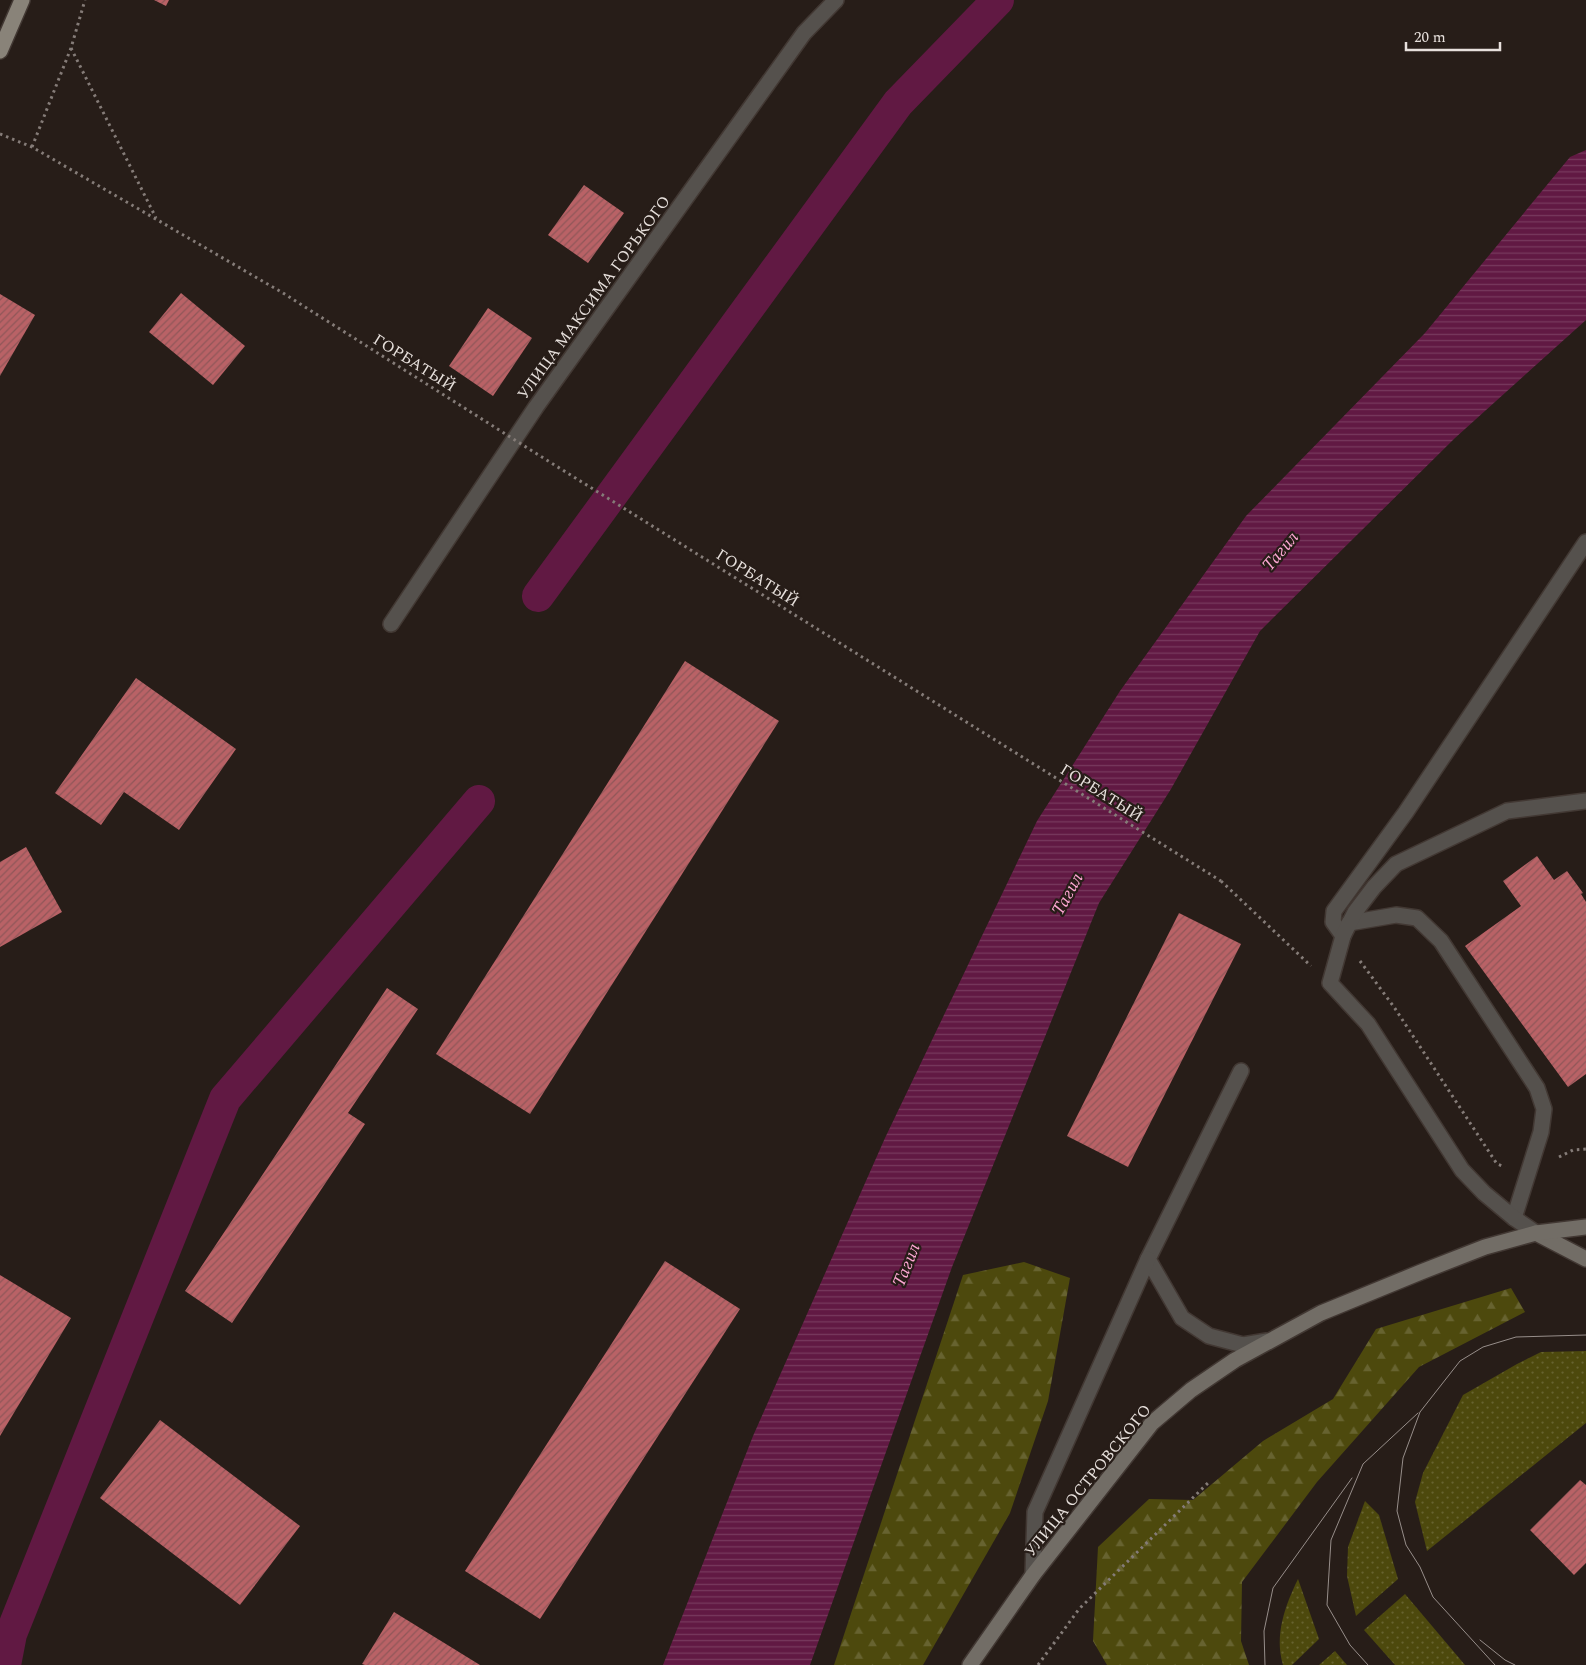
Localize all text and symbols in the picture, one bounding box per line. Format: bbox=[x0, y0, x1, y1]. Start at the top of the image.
scale bar bbox=[1406, 20, 1500, 52]
text: 20 m bbox=[1414, 26, 1446, 49]
street label: УЛИЦА МАКСИМА ГОРЬКОГО bbox=[511, 191, 676, 405]
street label: ГОРБАТЫЙ bbox=[368, 328, 461, 398]
water label: Тагил bbox=[1256, 525, 1305, 577]
street label: ГОРБАТЫЙ bbox=[711, 543, 804, 613]
street label: ГОРБАТЫЙ bbox=[1055, 758, 1148, 828]
water label: Тагил bbox=[1045, 868, 1090, 921]
water label: Тагил bbox=[885, 1239, 928, 1291]
street label: УЛИЦА ОСТРОВСКОГО bbox=[1019, 1399, 1157, 1562]

